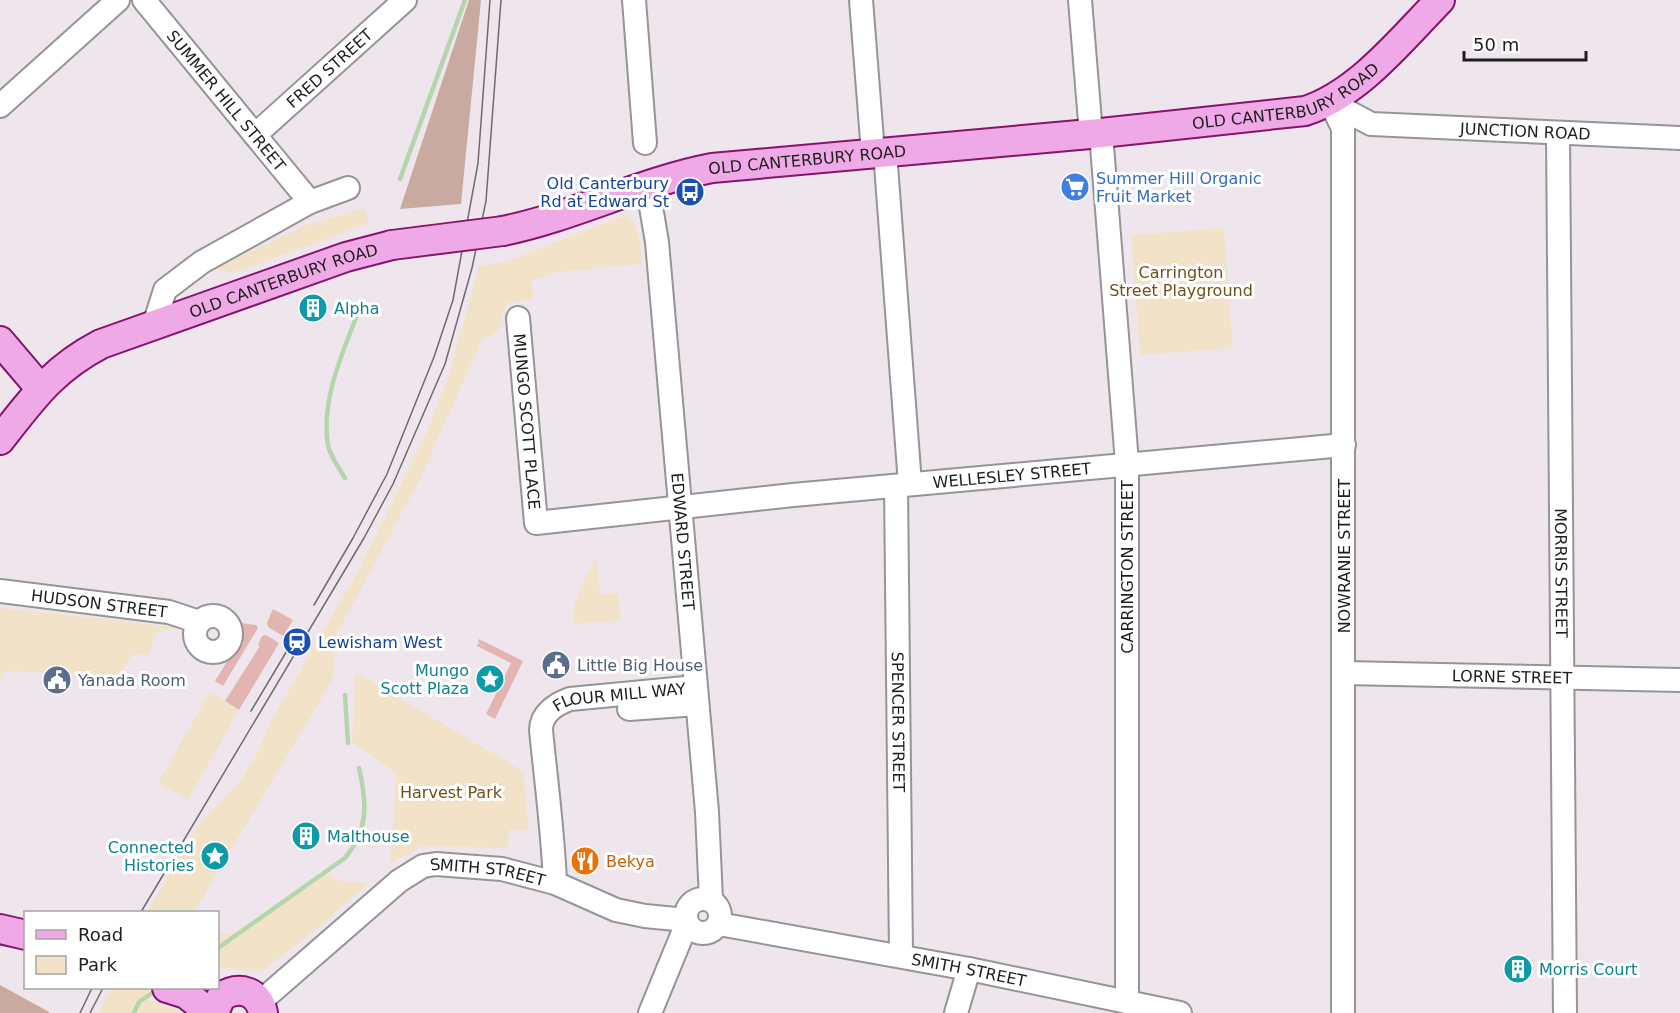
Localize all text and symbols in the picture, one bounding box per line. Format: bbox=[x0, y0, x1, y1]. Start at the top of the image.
scale bar bbox=[1464, 24, 1586, 62]
street label: FRED STREET bbox=[283, 25, 377, 112]
street label: SUMMER HILL STREET bbox=[163, 27, 290, 175]
text: 50 m bbox=[1473, 34, 1519, 55]
street label: OLD CANTERBURY ROAD bbox=[1191, 59, 1383, 133]
street label: JUNCTION ROAD bbox=[1459, 119, 1591, 144]
street label: OLD CANTERBURY ROAD bbox=[708, 142, 907, 178]
place label: Summer Hill Organic Fruit Market bbox=[1096, 169, 1262, 206]
supermarket icon: Summer Hill Organic Fruit Market bbox=[1059, 171, 1091, 203]
place label: Old Canterbury Rd at Edward St bbox=[540, 174, 669, 211]
bus stop icon: Old Canterbury Rd at Edward St bbox=[674, 176, 706, 208]
street label: OLD CANTERBURY ROAD bbox=[187, 240, 380, 322]
park label: Carrington Street Playground bbox=[1109, 263, 1253, 300]
building icon: Alpha bbox=[297, 292, 329, 324]
place label: Alpha bbox=[334, 299, 380, 318]
street label: MUNGO SCOTT PLACE bbox=[509, 333, 544, 511]
street label: WELLESLEY STREET bbox=[932, 459, 1092, 492]
street label: EDWARD STREET bbox=[667, 472, 698, 611]
street label: NOWRANIE STREET bbox=[1335, 478, 1354, 633]
street label: CARRINGTON STREET bbox=[1118, 480, 1137, 654]
street label: MORRIS STREET bbox=[1551, 508, 1571, 638]
street label: HUDSON STREET bbox=[30, 586, 169, 622]
station icon: Lewisham West bbox=[281, 626, 313, 658]
place label: Lewisham West bbox=[318, 633, 442, 652]
public building icon: Little Big House bbox=[540, 649, 572, 681]
street label: SPENCER STREET bbox=[888, 652, 908, 793]
place label: Little Big House bbox=[577, 656, 703, 675]
place label: Mungo Scott Plaza bbox=[381, 661, 469, 698]
place icon: Mungo Scott Plaza bbox=[474, 663, 506, 695]
public building icon: Yanada Room bbox=[41, 664, 73, 696]
street label: LORNE STREET bbox=[1452, 666, 1573, 688]
place label: Yanada Room bbox=[77, 671, 186, 690]
street label: FLOUR MILL WAY bbox=[549, 679, 687, 716]
park label: Harvest Park bbox=[400, 783, 503, 802]
building icon: Malthouse bbox=[290, 820, 322, 852]
place label: Malthouse bbox=[327, 827, 410, 846]
place label: Connected Histories bbox=[108, 838, 194, 875]
place icon: Connected Histories bbox=[199, 840, 231, 872]
restaurant icon: Bekya bbox=[569, 845, 601, 877]
place label: Bekya bbox=[606, 852, 655, 871]
street label: SMITH STREET bbox=[429, 854, 547, 890]
legend bbox=[24, 911, 219, 989]
text: Road bbox=[78, 924, 123, 945]
street label: SMITH STREET bbox=[910, 950, 1028, 991]
building icon: Morris Court bbox=[1502, 953, 1534, 985]
text: Park bbox=[78, 954, 117, 975]
place label: Morris Court bbox=[1539, 960, 1637, 979]

